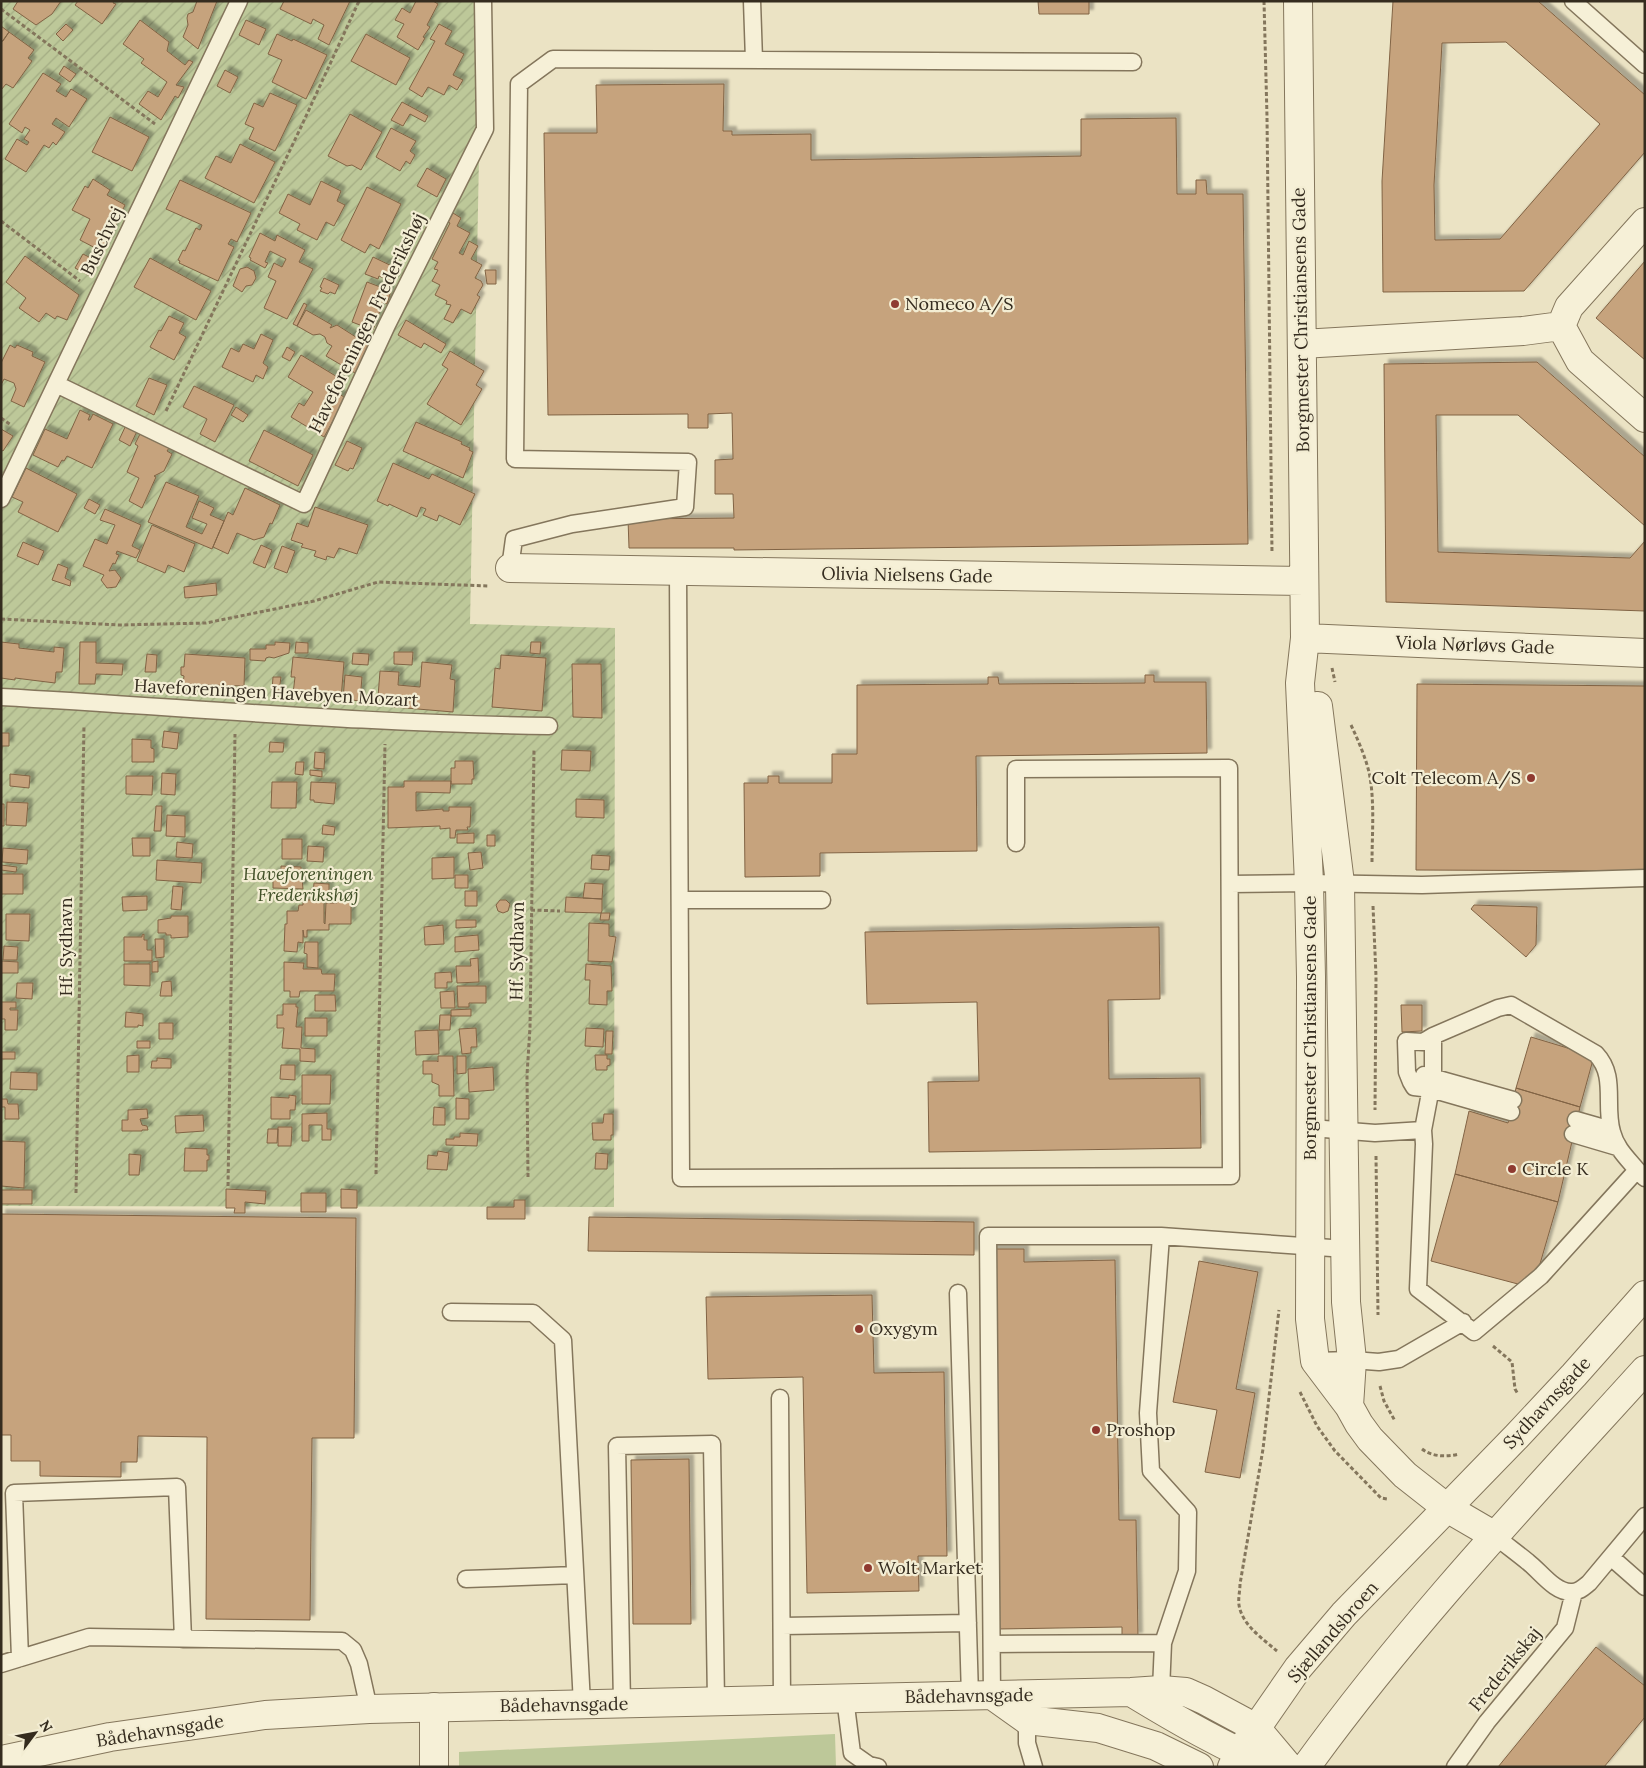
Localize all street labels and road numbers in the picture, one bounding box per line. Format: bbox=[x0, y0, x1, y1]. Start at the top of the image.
street label: Borgmester Christiansens Gade bbox=[1287, 187, 1314, 453]
street label: Buschvej bbox=[75, 203, 128, 279]
street label: Haveforeningen Frederikshøj bbox=[303, 209, 430, 437]
street label: Olivia Nielsens Gade bbox=[821, 562, 993, 587]
street label: Viola Nørløvs Gade bbox=[1394, 630, 1555, 659]
street label: Haveforeningen Havebyen Mozart bbox=[133, 674, 419, 711]
street label: Borgmester Christiansens Gade bbox=[1298, 895, 1321, 1161]
street label: Hf. Sydhavn bbox=[54, 897, 77, 997]
street label: Hf. Sydhavn bbox=[504, 901, 529, 1001]
street label: Sydhavnsgade bbox=[1498, 1351, 1596, 1454]
street label: Sjællandsbroen bbox=[1282, 1576, 1383, 1687]
street label: Frederikskaj bbox=[1464, 1622, 1546, 1716]
street label: Bådehavnsgade bbox=[904, 1683, 1034, 1708]
street label: Bådehavnsgade bbox=[499, 1692, 629, 1717]
street label: Bådehavnsgade bbox=[94, 1709, 226, 1752]

